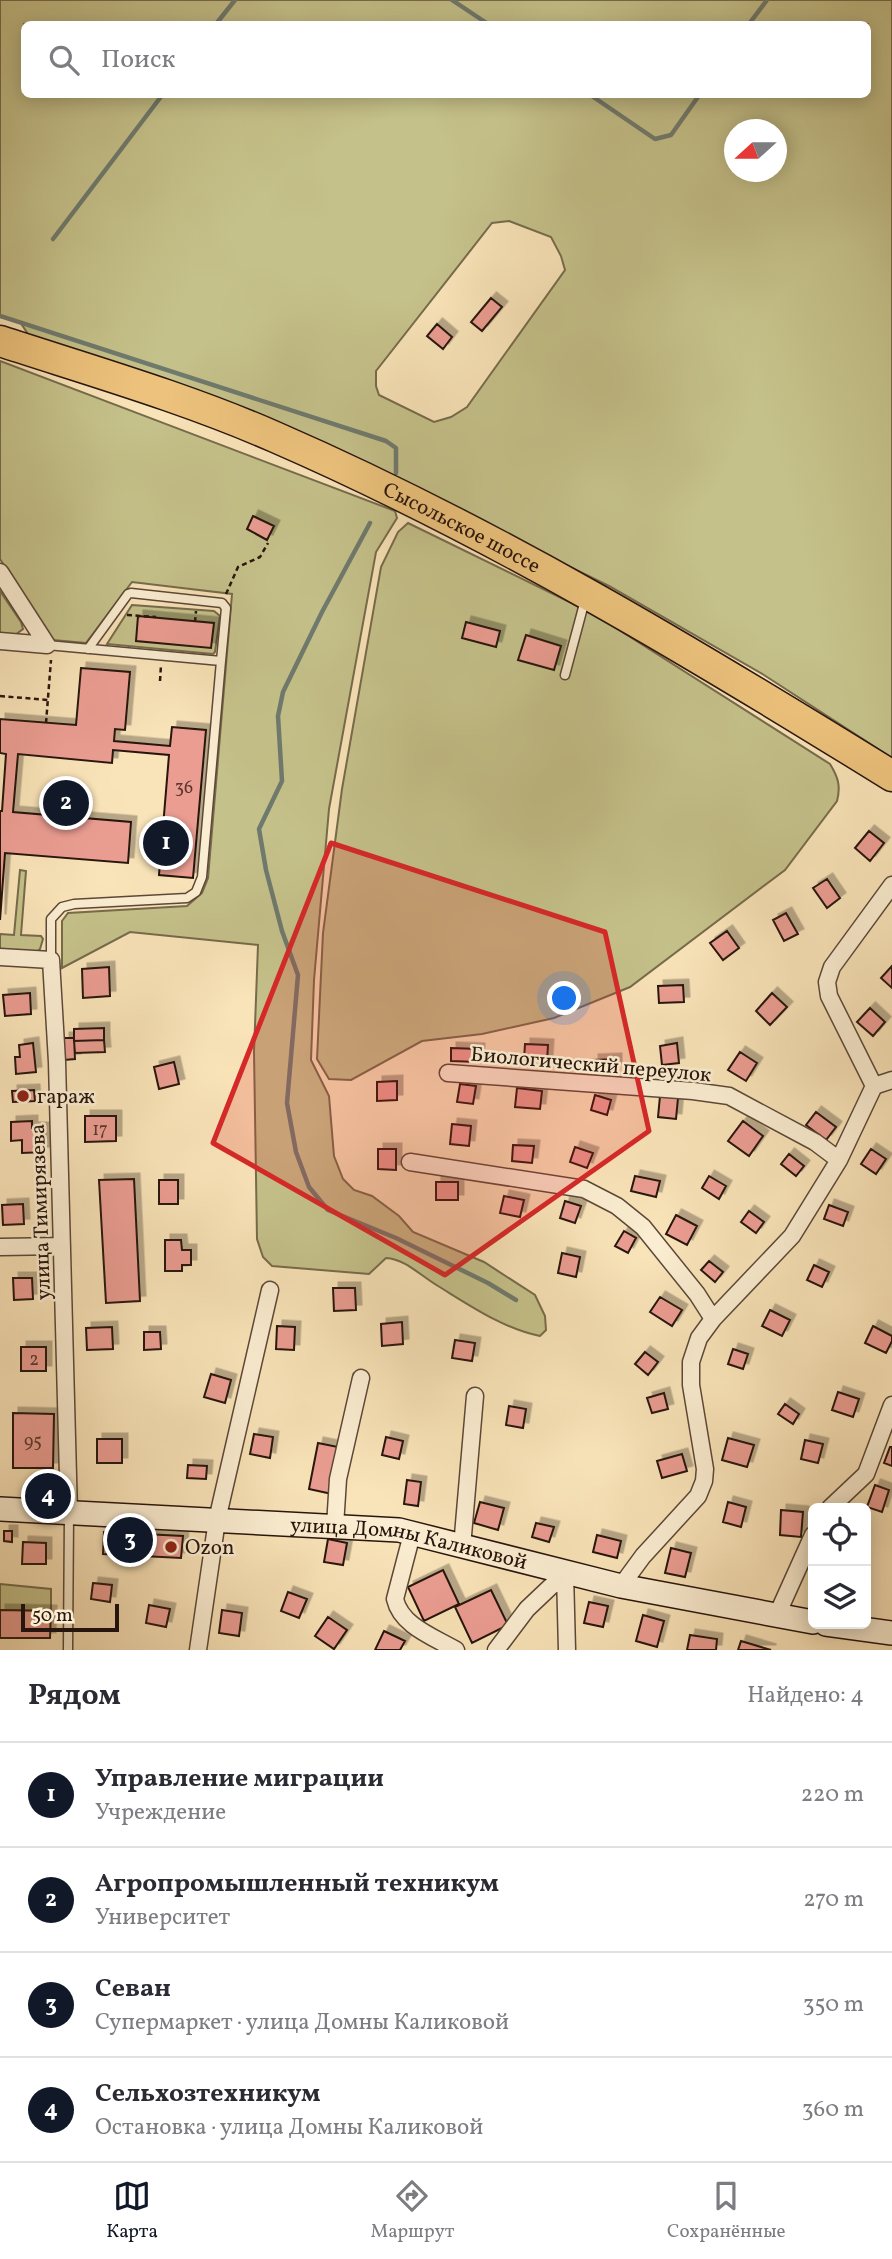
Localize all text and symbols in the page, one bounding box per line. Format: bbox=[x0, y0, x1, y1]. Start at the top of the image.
search box bbox=[21, 21, 871, 98]
icon: search bbox=[45, 41, 83, 79]
text: Поиск bbox=[101, 42, 175, 78]
north arrow bbox=[724, 119, 787, 182]
street label: Сысольское шоссе bbox=[378, 476, 545, 581]
house number: 36 bbox=[175, 776, 193, 801]
pin: 2 bbox=[43, 777, 89, 829]
pin: 1 bbox=[143, 817, 189, 869]
your location bbox=[547, 981, 581, 1015]
street label: Биологический переулок bbox=[469, 1041, 712, 1090]
place label: гараж bbox=[37, 1083, 95, 1112]
marker: гараж bbox=[15, 1088, 31, 1104]
house number: 17 bbox=[92, 1118, 108, 1143]
street label: улица Тимирязева bbox=[24, 1123, 59, 1301]
house number: 2 bbox=[29, 1348, 39, 1373]
house number: 95 bbox=[24, 1430, 42, 1455]
pin: 4 bbox=[25, 1470, 71, 1522]
map controls bbox=[808, 1503, 871, 1629]
button: locate bbox=[808, 1503, 871, 1566]
street label: улица Домны Каликовой bbox=[289, 1511, 530, 1578]
pin: 3 bbox=[107, 1514, 153, 1566]
place label: Ozon bbox=[185, 1534, 235, 1563]
marker: Ozon bbox=[163, 1539, 179, 1555]
button: layers bbox=[808, 1566, 871, 1629]
scale bar bbox=[21, 1601, 119, 1633]
text: 50 m bbox=[32, 1603, 73, 1629]
text: Рядом bbox=[28, 1675, 121, 1717]
text: Найдено: 4 bbox=[747, 1680, 864, 1712]
text: Управление миграции bbox=[95, 1761, 384, 1797]
text: 1 bbox=[46, 1779, 56, 1811]
text: 220 m bbox=[801, 1779, 864, 1811]
text: Учреждение bbox=[95, 1797, 226, 1829]
text: Агропромышленный техникум bbox=[95, 1866, 499, 1902]
text: 2 bbox=[45, 1884, 57, 1916]
text: 270 m bbox=[803, 1884, 864, 1916]
text: Университет bbox=[95, 1902, 230, 1934]
text: Севан bbox=[95, 1971, 171, 2007]
text: 3 bbox=[45, 1989, 57, 2021]
text: 350 m bbox=[803, 1989, 864, 2021]
text: Супермаркет · улица Домны Каликовой bbox=[95, 2007, 509, 2039]
text: Сельхозтехникум bbox=[95, 2076, 320, 2112]
text: 4 bbox=[44, 2094, 58, 2126]
text: 360 m bbox=[802, 2094, 864, 2126]
text: Остановка · улица Домны Каликовой bbox=[95, 2112, 483, 2144]
tab: Карта bbox=[106, 2177, 158, 2245]
tab: Маршрут bbox=[371, 2177, 454, 2245]
tab: Сохранённые bbox=[667, 2177, 786, 2245]

